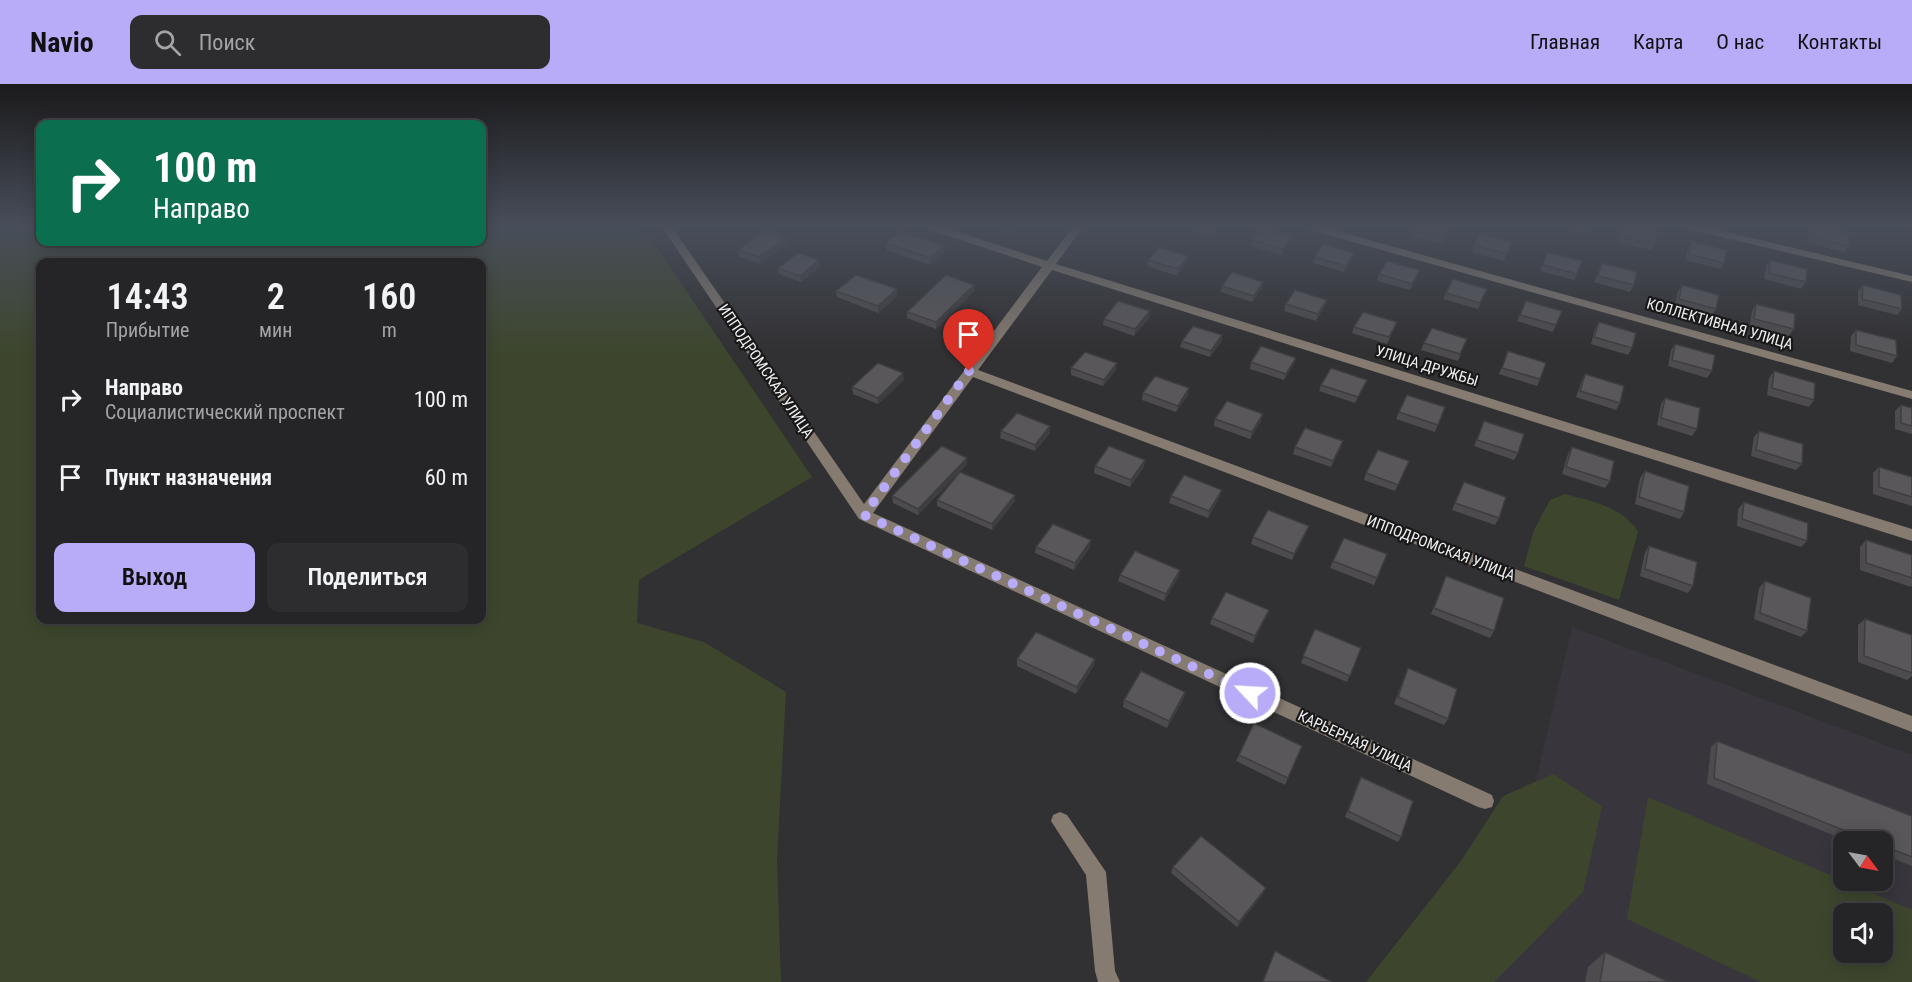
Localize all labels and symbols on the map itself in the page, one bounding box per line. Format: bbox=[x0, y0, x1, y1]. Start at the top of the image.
street label: КОЛЛЕКТИВНАЯ УЛИЦА bbox=[1645, 294, 1796, 354]
street label: ИППОДРОМСКАЯ УЛИЦА bbox=[715, 301, 818, 442]
pin bbox=[943, 309, 994, 371]
street label: УЛИЦА ДРУЖБЫ bbox=[1374, 342, 1480, 390]
street label: ИППОДРОМСКАЯ УЛИЦА bbox=[1364, 511, 1518, 585]
position arrow bbox=[1218, 661, 1282, 725]
street label: КАРЬЕРНАЯ УЛИЦА bbox=[1295, 707, 1415, 776]
north arrow bbox=[1833, 831, 1893, 891]

